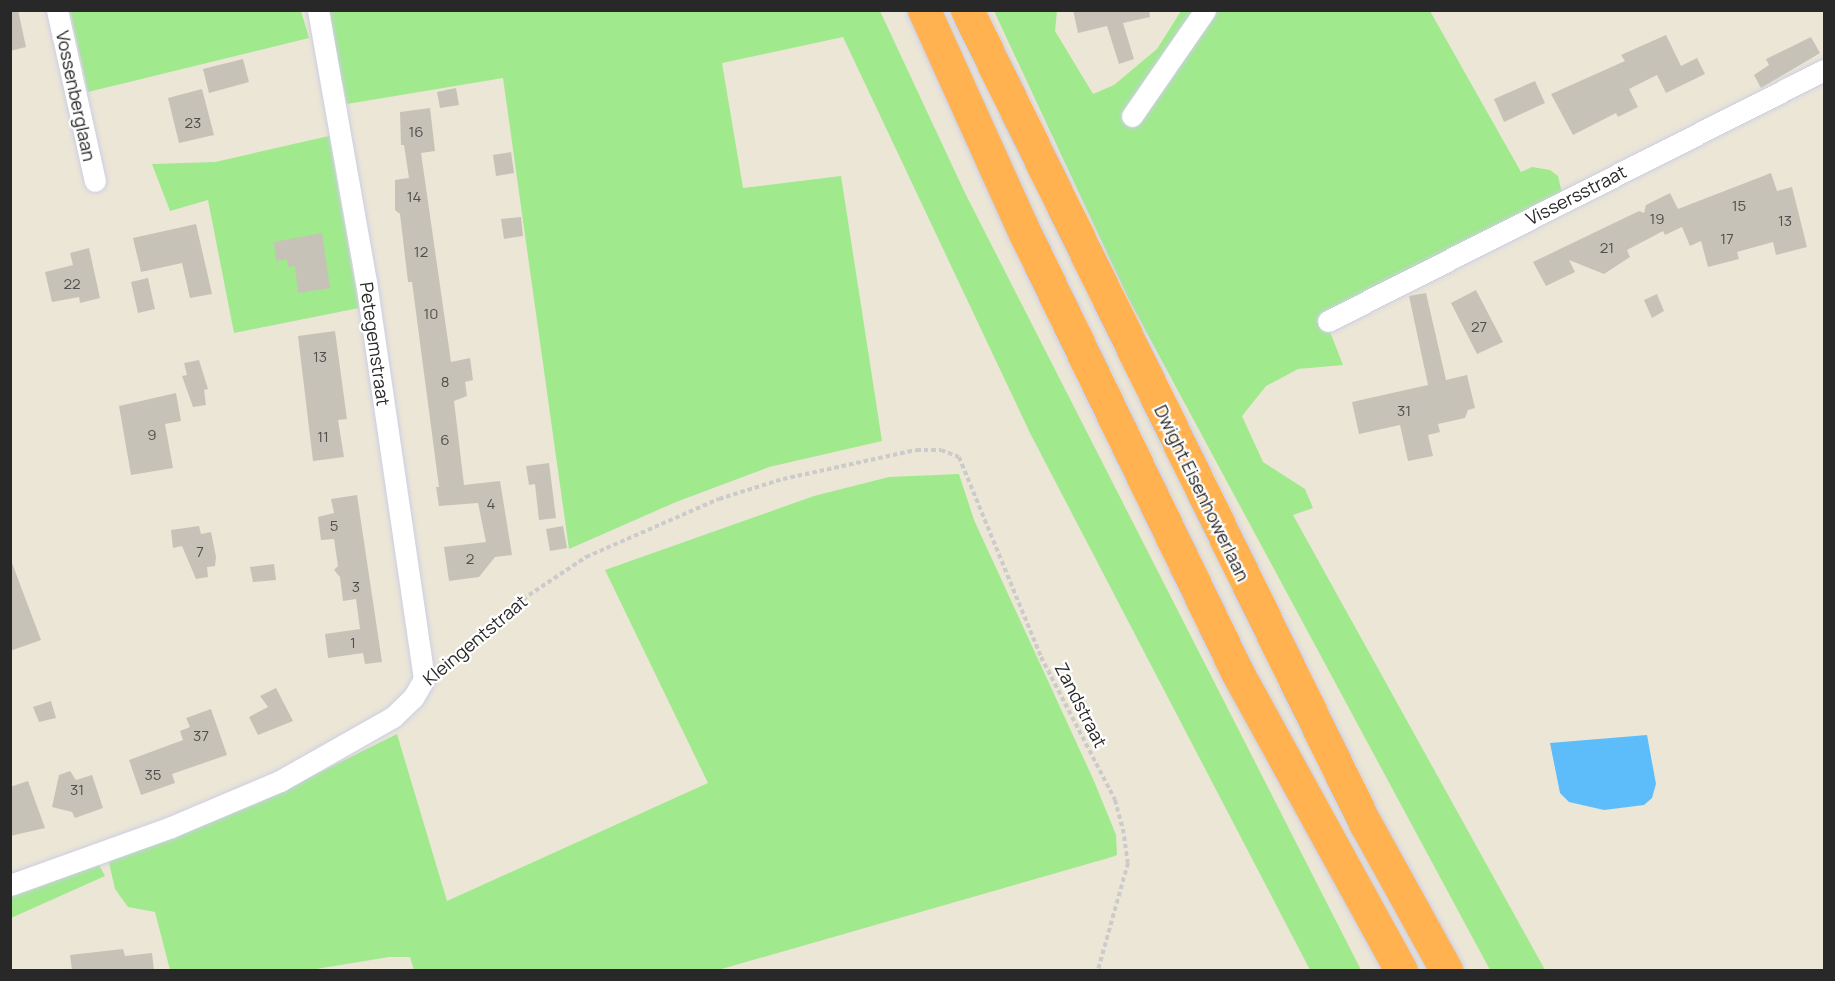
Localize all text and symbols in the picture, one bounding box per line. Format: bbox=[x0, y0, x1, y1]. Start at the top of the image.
street label: Vossenberglaan bbox=[52, 29, 100, 163]
house number: 23 bbox=[185, 114, 201, 132]
house number: 16 bbox=[408, 123, 424, 141]
street label: Vissersstraat bbox=[1522, 160, 1630, 230]
house number: 14 bbox=[407, 188, 421, 206]
house number: 15 bbox=[1732, 197, 1746, 215]
house number: 19 bbox=[1649, 210, 1665, 228]
house number: 13 bbox=[1778, 212, 1792, 230]
house number: 17 bbox=[1720, 230, 1734, 248]
house number: 21 bbox=[1600, 239, 1614, 257]
house number: 12 bbox=[414, 243, 428, 261]
house number: 22 bbox=[63, 275, 81, 293]
street label: Petegemstraat bbox=[356, 281, 394, 407]
house number: 10 bbox=[424, 305, 438, 323]
house number: 27 bbox=[1471, 318, 1487, 336]
house number: 13 bbox=[313, 348, 327, 366]
house number: 8 bbox=[441, 373, 449, 391]
street label: Dwight Eisenhowerlaan bbox=[1150, 401, 1254, 585]
house number: 31 bbox=[1397, 402, 1411, 420]
house number: 9 bbox=[147, 426, 157, 444]
house number: 11 bbox=[317, 428, 329, 446]
house number: 6 bbox=[440, 431, 450, 449]
house number: 4 bbox=[487, 495, 495, 513]
house number: 5 bbox=[330, 517, 338, 535]
house number: 7 bbox=[196, 543, 204, 561]
house number: 2 bbox=[466, 550, 474, 568]
house number: 3 bbox=[352, 578, 360, 596]
street label: Kleingentstraat bbox=[419, 590, 531, 690]
house number: 1 bbox=[350, 634, 356, 652]
street label: Zandstraat bbox=[1050, 659, 1112, 751]
house number: 37 bbox=[193, 727, 209, 745]
house number: 35 bbox=[145, 766, 161, 784]
house number: 31 bbox=[70, 781, 84, 799]

